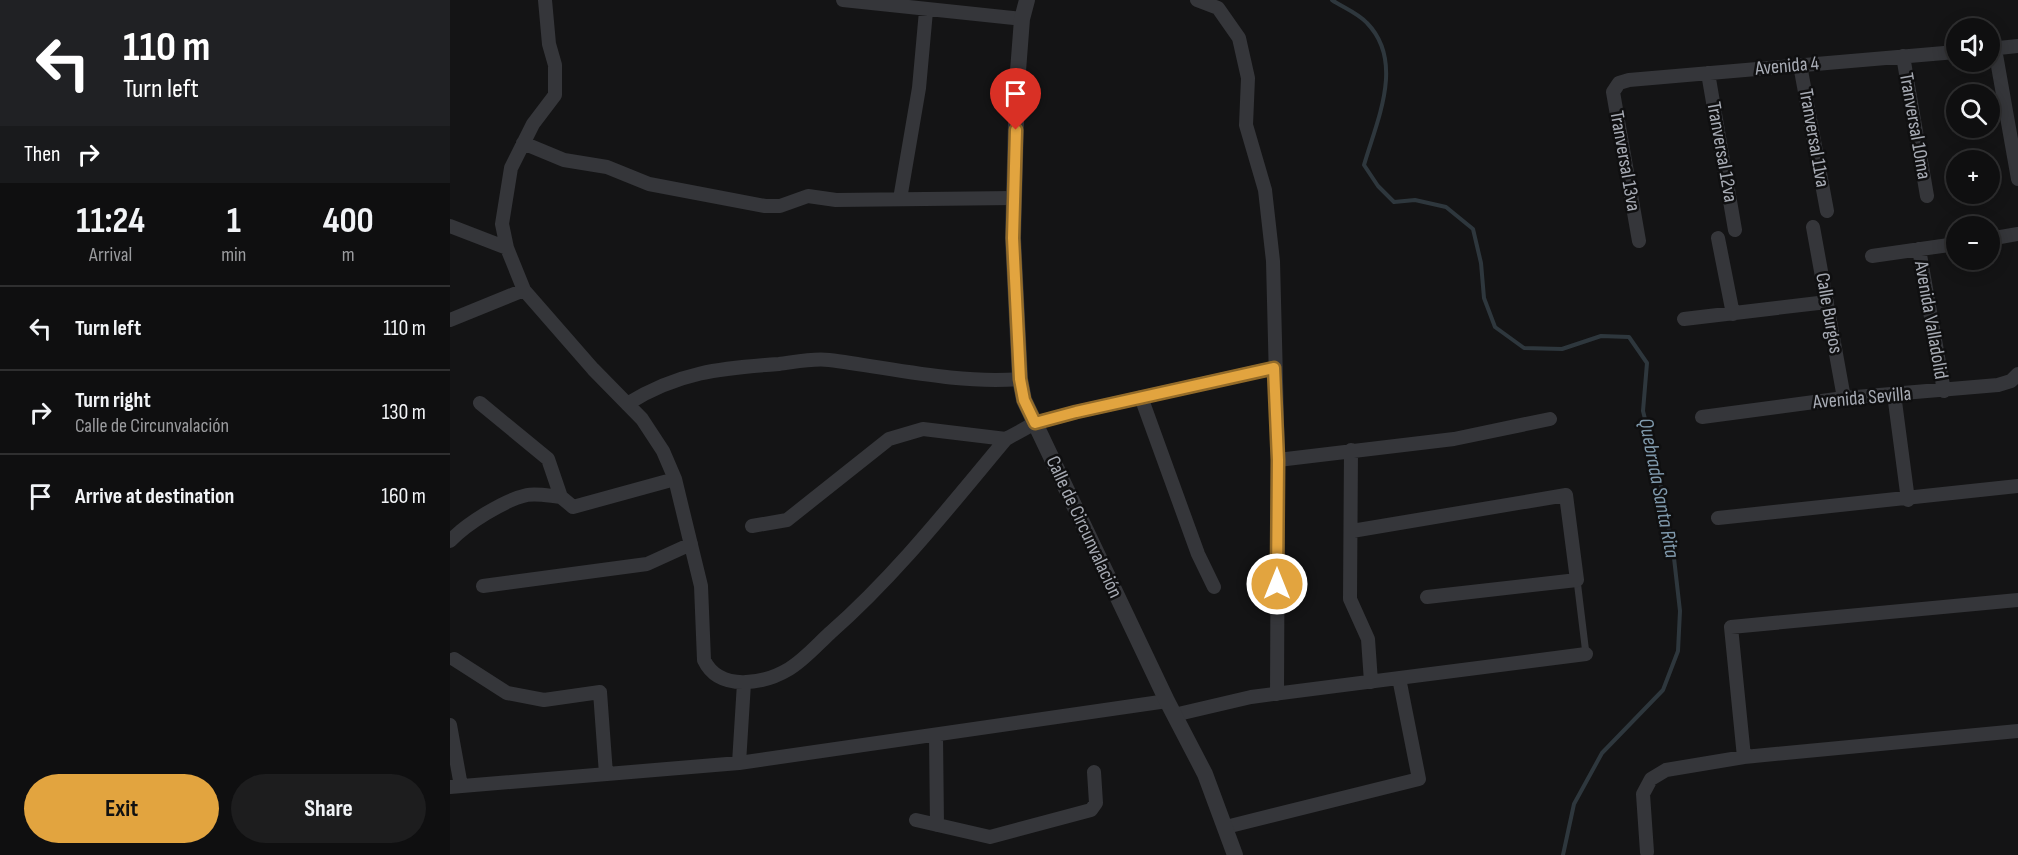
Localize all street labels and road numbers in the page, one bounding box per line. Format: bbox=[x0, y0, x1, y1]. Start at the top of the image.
street label: Avenida 4 bbox=[1753, 51, 1820, 81]
street label: Tranversal 10ma bbox=[1894, 71, 1936, 181]
street label: Tranversal 11va bbox=[1794, 87, 1834, 189]
street label: Tranversal 12va bbox=[1701, 100, 1743, 204]
street label: Tranversal 13va bbox=[1604, 109, 1646, 213]
street label: Avenida Valladolid bbox=[1909, 258, 1953, 381]
street label: Calle Burgos bbox=[1810, 271, 1848, 355]
street label: Avenida Sevilla bbox=[1811, 382, 1912, 414]
street label: Calle de Circunvalación bbox=[1041, 452, 1127, 602]

